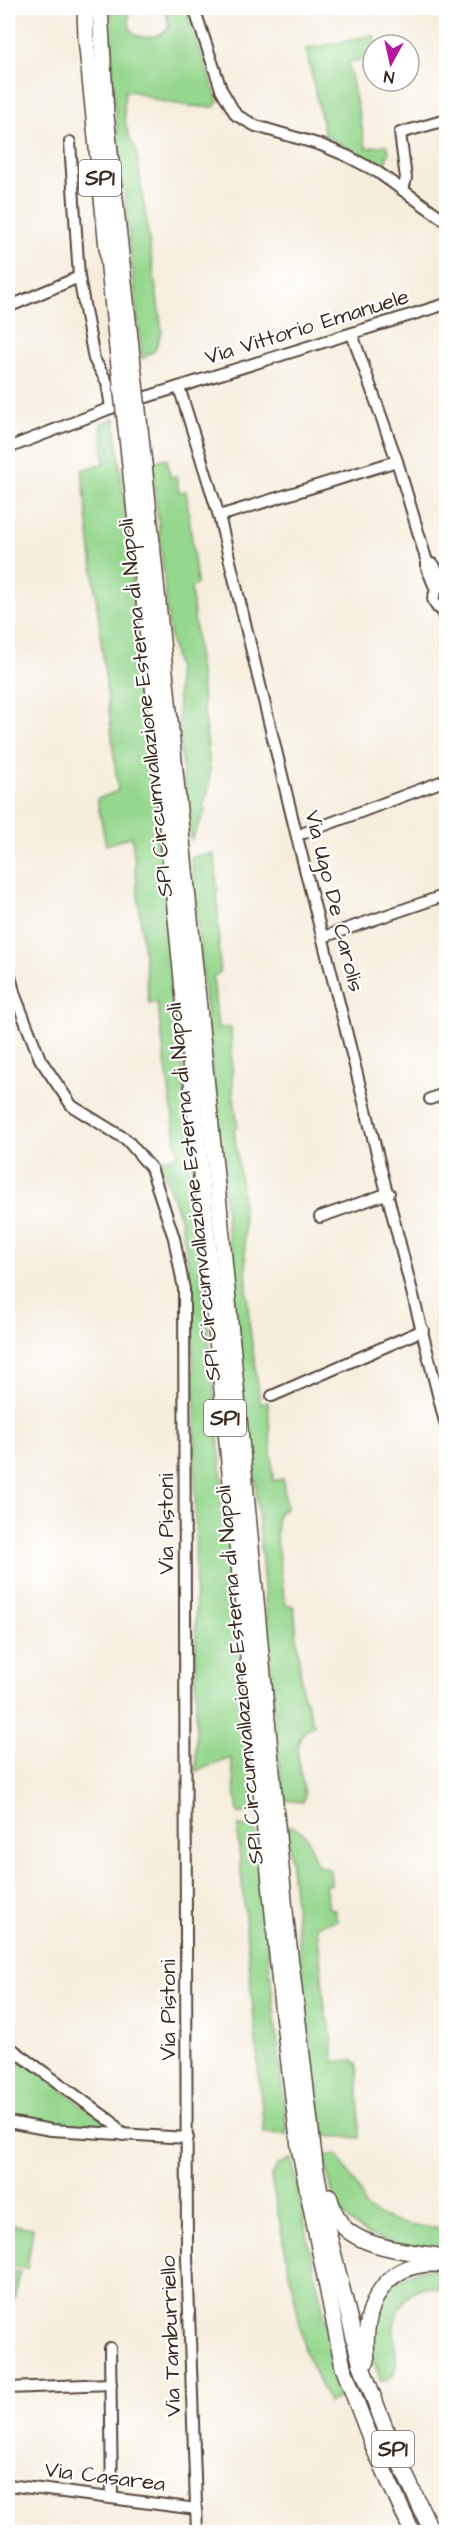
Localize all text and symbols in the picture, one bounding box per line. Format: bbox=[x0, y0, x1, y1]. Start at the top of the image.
north arrow bbox=[361, 33, 421, 93]
text: N bbox=[383, 65, 396, 88]
road number: SP1 bbox=[79, 160, 121, 196]
street label: Via Vittorio Emanuele bbox=[201, 281, 413, 373]
street label: SP1 Circumvallazione Esterna di Napoli bbox=[111, 517, 181, 899]
street label: Via Ugo De Carolis bbox=[295, 807, 372, 995]
street label: SP1 Circumvallazione Esterna di Napoli bbox=[159, 1001, 229, 1383]
road number: SP1 bbox=[204, 1400, 246, 1436]
street label: Via Pistoni bbox=[151, 1473, 182, 1575]
street label: SP1 Circumvallazione Esterna di Napoli bbox=[208, 1484, 272, 1866]
street label: Via Pistoni bbox=[153, 1959, 184, 2061]
street label: Via Tamburriello bbox=[153, 2254, 189, 2417]
road number: SP1 bbox=[372, 2431, 414, 2467]
street label: Via Casarea bbox=[43, 2454, 167, 2500]

